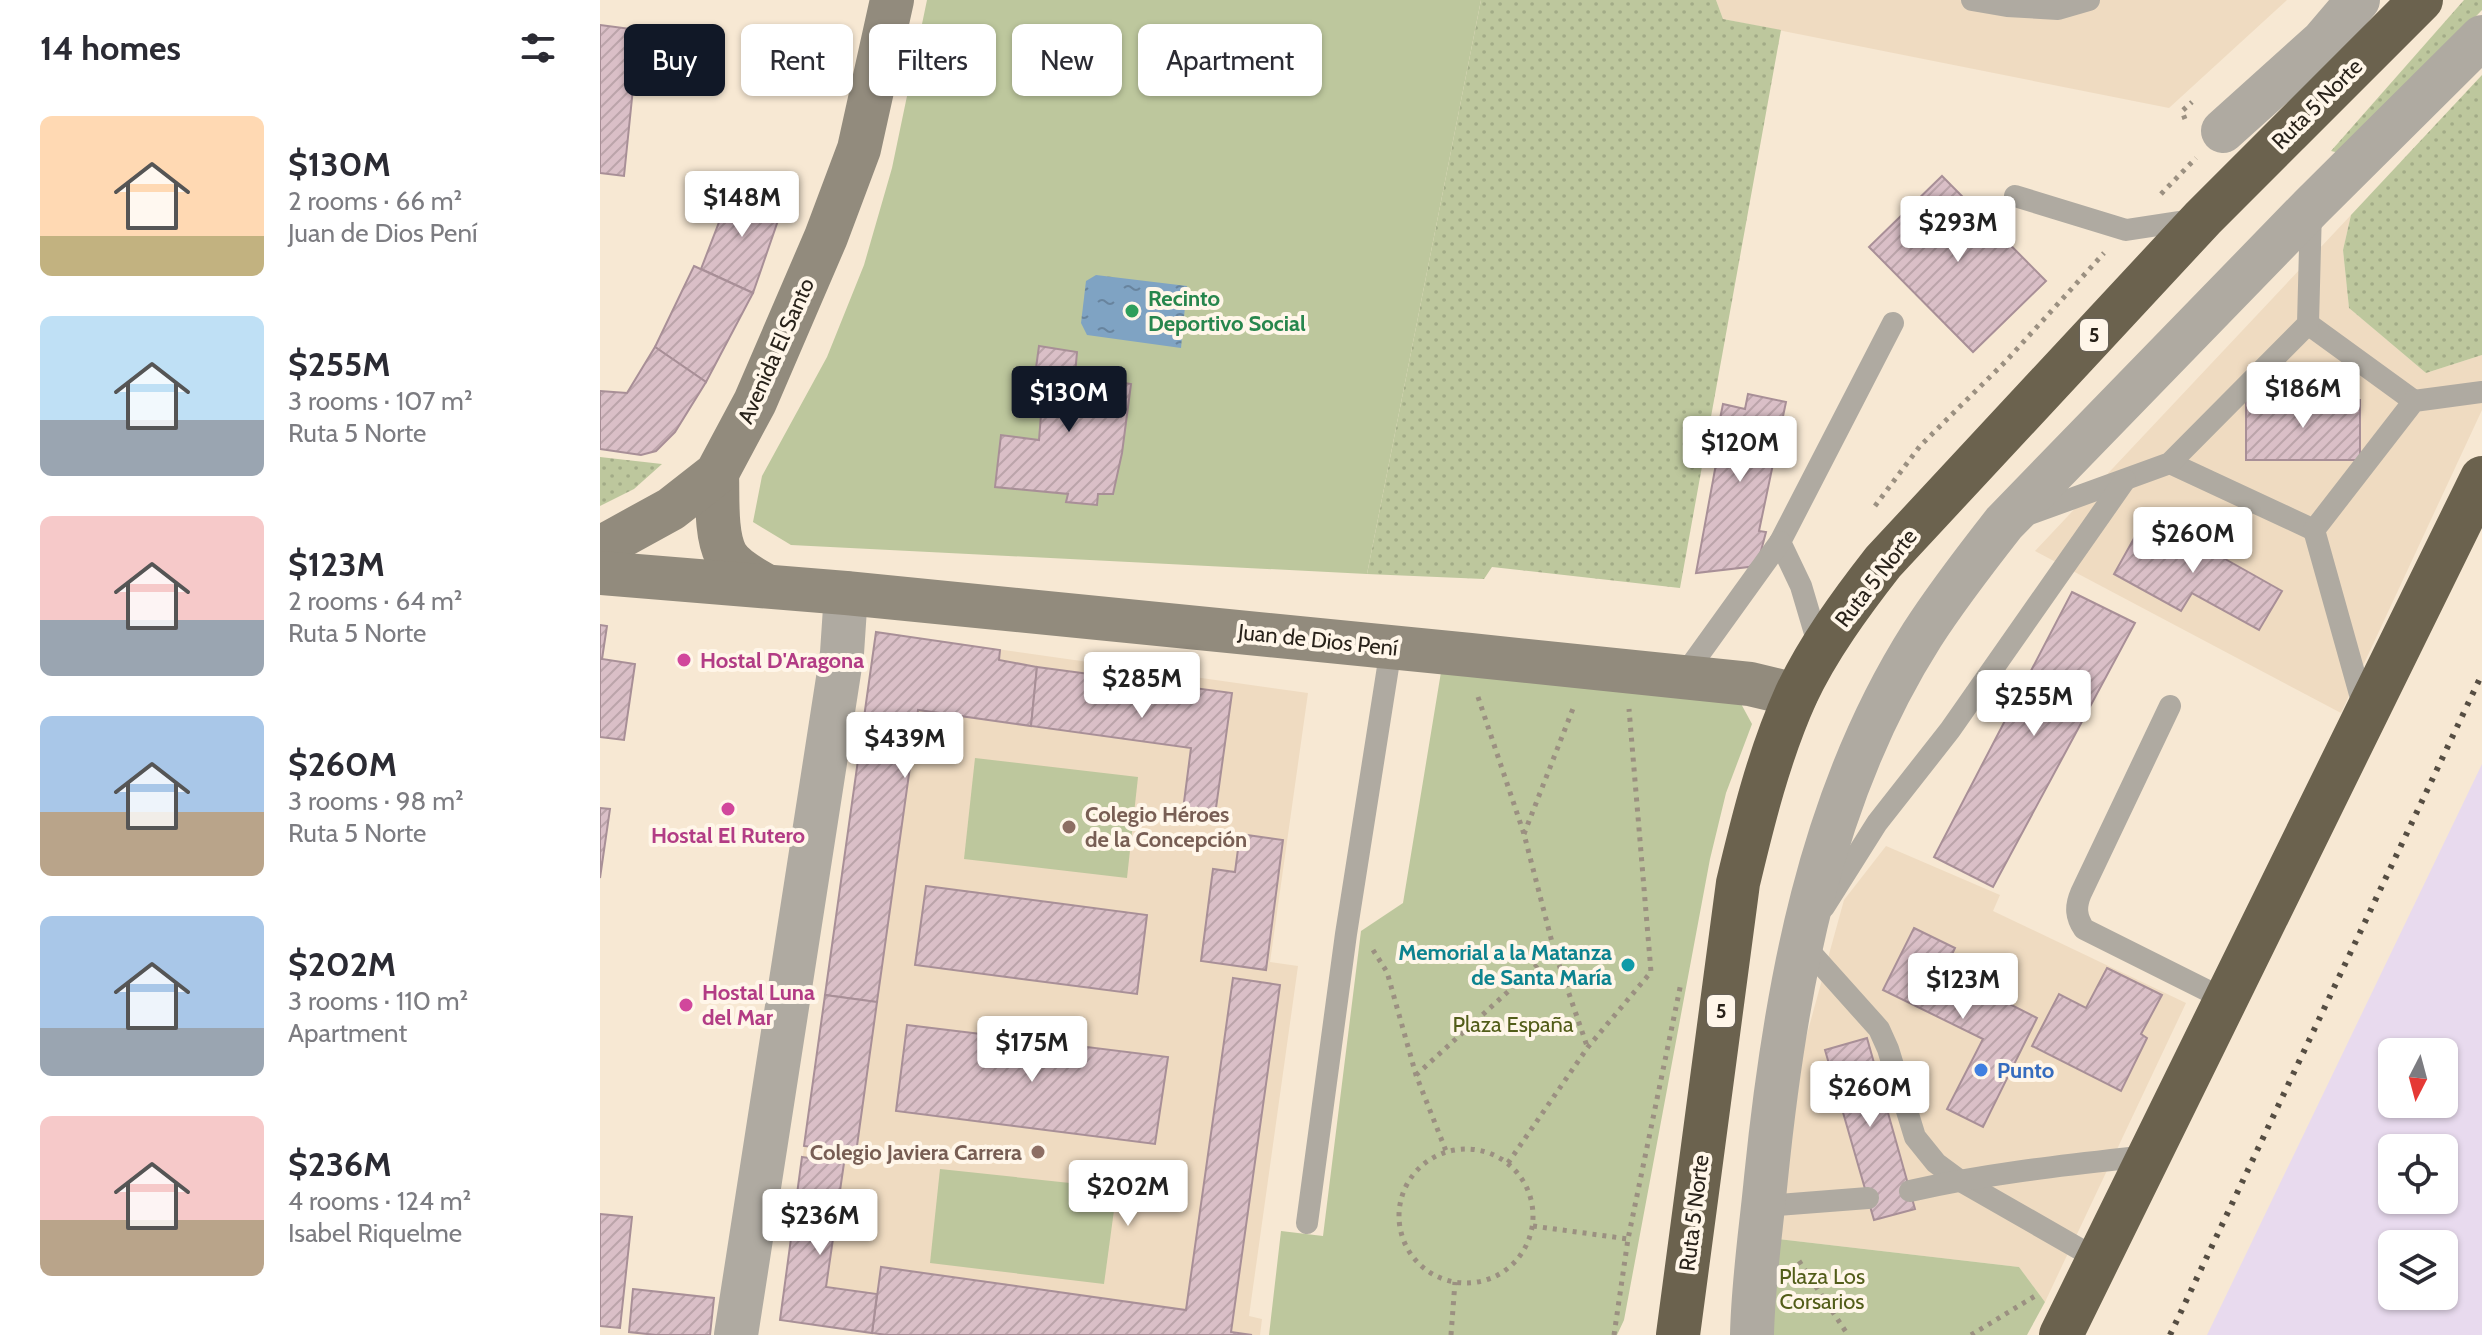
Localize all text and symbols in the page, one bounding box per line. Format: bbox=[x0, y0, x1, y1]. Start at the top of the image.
chip: Buy bbox=[624, 24, 725, 96]
chip: Rent bbox=[741, 24, 853, 96]
chip: Filters bbox=[869, 24, 996, 96]
chip: New bbox=[1012, 24, 1122, 96]
chip: Apartment bbox=[1138, 24, 1322, 96]
icon: filters bbox=[516, 26, 560, 70]
text: 14 homes bbox=[40, 27, 181, 69]
street label: Ruta 5 Norte bbox=[2266, 53, 2368, 155]
text: $130M bbox=[288, 143, 391, 185]
icon: home bbox=[104, 148, 200, 244]
pin: $148M bbox=[686, 171, 798, 239]
text: $148M bbox=[703, 181, 781, 213]
text: 2 rooms · 66 m² bbox=[288, 185, 462, 217]
pin: $293M bbox=[1902, 196, 2014, 264]
text: $293M bbox=[1918, 206, 1998, 238]
text: Juan de Dios Pení bbox=[288, 217, 477, 249]
street label: Avenida El Santo bbox=[732, 274, 820, 428]
place label: Recinto Deportivo Social bbox=[1148, 285, 1306, 337]
marker: Recinto Deportivo Social bbox=[1123, 302, 1141, 320]
road number: 5 bbox=[2080, 319, 2108, 351]
text: $255M bbox=[288, 343, 391, 385]
icon: home bbox=[104, 348, 200, 444]
pin: $186M bbox=[2247, 362, 2359, 430]
pin: $130M bbox=[1013, 366, 1125, 434]
text: $186M bbox=[2265, 372, 2341, 404]
text: $130M bbox=[1030, 376, 1108, 408]
text: 3 rooms · 107 m² bbox=[288, 385, 473, 417]
pin: $120M bbox=[1684, 416, 1796, 484]
text: Ruta 5 Norte bbox=[288, 417, 426, 449]
text: $120M bbox=[1701, 426, 1779, 458]
pin: $260M bbox=[2137, 507, 2249, 575]
text: $260M bbox=[2151, 517, 2235, 549]
street label: Ruta 5 Norte bbox=[1829, 524, 1923, 632]
text: $123M bbox=[288, 543, 385, 585]
icon: home bbox=[104, 548, 200, 644]
text: 2 rooms · 64 m² bbox=[288, 585, 463, 617]
text: Ruta 5 Norte bbox=[288, 617, 426, 649]
street label: Juan de Dios Pení bbox=[1236, 618, 1399, 662]
place label: Hostal D'Aragona bbox=[700, 647, 864, 674]
marker: Hostal D'Aragona bbox=[675, 651, 693, 669]
pin: $285M bbox=[1086, 652, 1198, 720]
text: $285M bbox=[1102, 662, 1182, 694]
pin: $255M bbox=[1978, 670, 2090, 738]
text: $255M bbox=[1995, 680, 2073, 712]
pin: $439M bbox=[849, 712, 961, 780]
text: $439M bbox=[864, 722, 946, 754]
text: $260M bbox=[288, 743, 397, 785]
icon: home bbox=[104, 748, 200, 844]
text: 3 rooms · 98 m² bbox=[288, 785, 464, 817]
marker: Hostal El Rutero bbox=[719, 800, 737, 818]
place label: Colegio Héroes de la Concepción bbox=[1085, 801, 1247, 853]
text: Ruta 5 Norte bbox=[288, 817, 426, 849]
marker: Colegio Héroes de la Concepción bbox=[1060, 818, 1078, 836]
place label: Hostal El Rutero bbox=[651, 822, 805, 849]
place label: Memorial a la Matanza de Santa María bbox=[1398, 939, 1612, 991]
text: $202M bbox=[288, 943, 396, 985]
icon: home bbox=[104, 948, 200, 1044]
pin: $123M bbox=[1907, 953, 2019, 1021]
marker: Memorial a la Matanza de Santa María bbox=[1619, 956, 1637, 974]
text: $123M bbox=[1926, 963, 2000, 995]
place label: Hostal Luna del Mar bbox=[702, 979, 815, 1031]
text: 3 rooms · 110 m² bbox=[288, 985, 468, 1017]
road number: 5 bbox=[1707, 995, 1735, 1027]
marker: Hostal Luna del Mar bbox=[677, 996, 695, 1014]
park label: Plaza España bbox=[1453, 1011, 1574, 1038]
pin: $175M bbox=[976, 1016, 1088, 1084]
text: Apartment bbox=[288, 1017, 407, 1049]
text: $175M bbox=[995, 1026, 1069, 1058]
north arrow bbox=[2378, 1038, 2458, 1118]
map controls bbox=[2378, 1038, 2458, 1310]
place label: Punto bbox=[1997, 1057, 2054, 1084]
pin: $260M bbox=[1814, 1061, 1926, 1129]
marker: Punto bbox=[1972, 1061, 1990, 1079]
text: $260M bbox=[1828, 1071, 1912, 1103]
button: locate bbox=[2378, 1134, 2458, 1214]
place label: Colegio Javiera Carrera bbox=[810, 1139, 1022, 1166]
text: $236M bbox=[288, 1143, 391, 1185]
marker: Colegio Javiera Carrera bbox=[1029, 1143, 1047, 1161]
icon: home bbox=[104, 1148, 200, 1244]
street label: Ruta 5 Norte bbox=[1673, 1153, 1715, 1273]
pin: $202M bbox=[1072, 1160, 1184, 1228]
text: $202M bbox=[1087, 1170, 1169, 1202]
text: 4 rooms · 124 m² bbox=[288, 1185, 471, 1217]
pin: $236M bbox=[764, 1189, 876, 1257]
text: $236M bbox=[780, 1199, 860, 1231]
text: Isabel Riquelme bbox=[288, 1217, 462, 1249]
button: layers bbox=[2378, 1230, 2458, 1310]
park label: Plaza Los Corsarios bbox=[1779, 1263, 1865, 1315]

